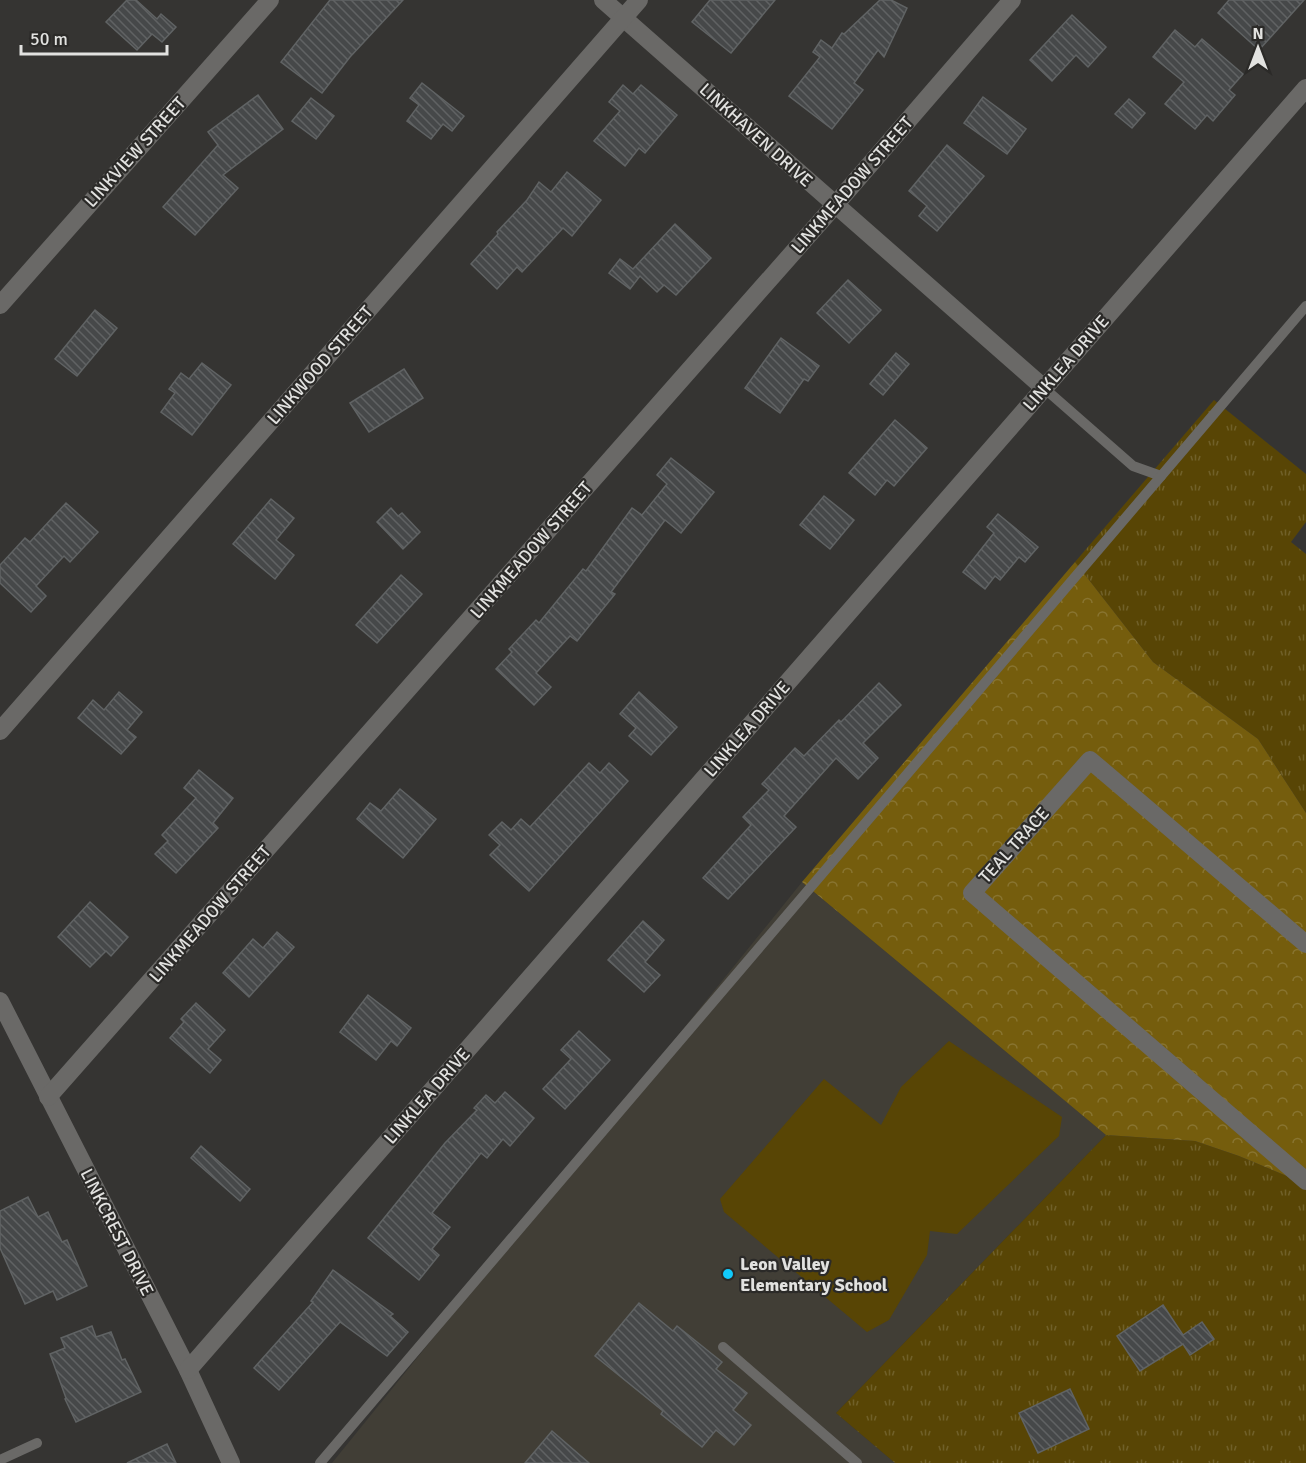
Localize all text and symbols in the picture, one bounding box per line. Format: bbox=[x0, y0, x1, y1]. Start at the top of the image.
scale bar bbox=[21, 18, 166, 56]
north arrow bbox=[1228, 18, 1288, 78]
text: N bbox=[1252, 24, 1264, 44]
text: 50 m bbox=[30, 28, 68, 50]
street label: LINKHAVEN DRIVE bbox=[695, 78, 817, 192]
street label: LINKVIEW STREET bbox=[80, 92, 190, 212]
street label: LINKMEADOW STREET bbox=[787, 112, 918, 258]
street label: LINKWOOD STREET bbox=[262, 301, 378, 429]
street label: LINKLEA DRIVE bbox=[1018, 310, 1114, 416]
street label: LINKMEADOW STREET bbox=[466, 477, 597, 623]
street label: LINKLEA DRIVE bbox=[699, 676, 795, 782]
street label: TEAL TRACE bbox=[974, 802, 1054, 888]
street label: LINKMEADOW STREET bbox=[145, 841, 276, 987]
street label: LINKLEA DRIVE bbox=[379, 1043, 475, 1149]
street label: LINKCREST DRIVE bbox=[75, 1165, 159, 1299]
place label: Leon Valley Elementary School bbox=[740, 1253, 888, 1296]
marker: Leon Valley Elementary School bbox=[721, 1267, 735, 1281]

